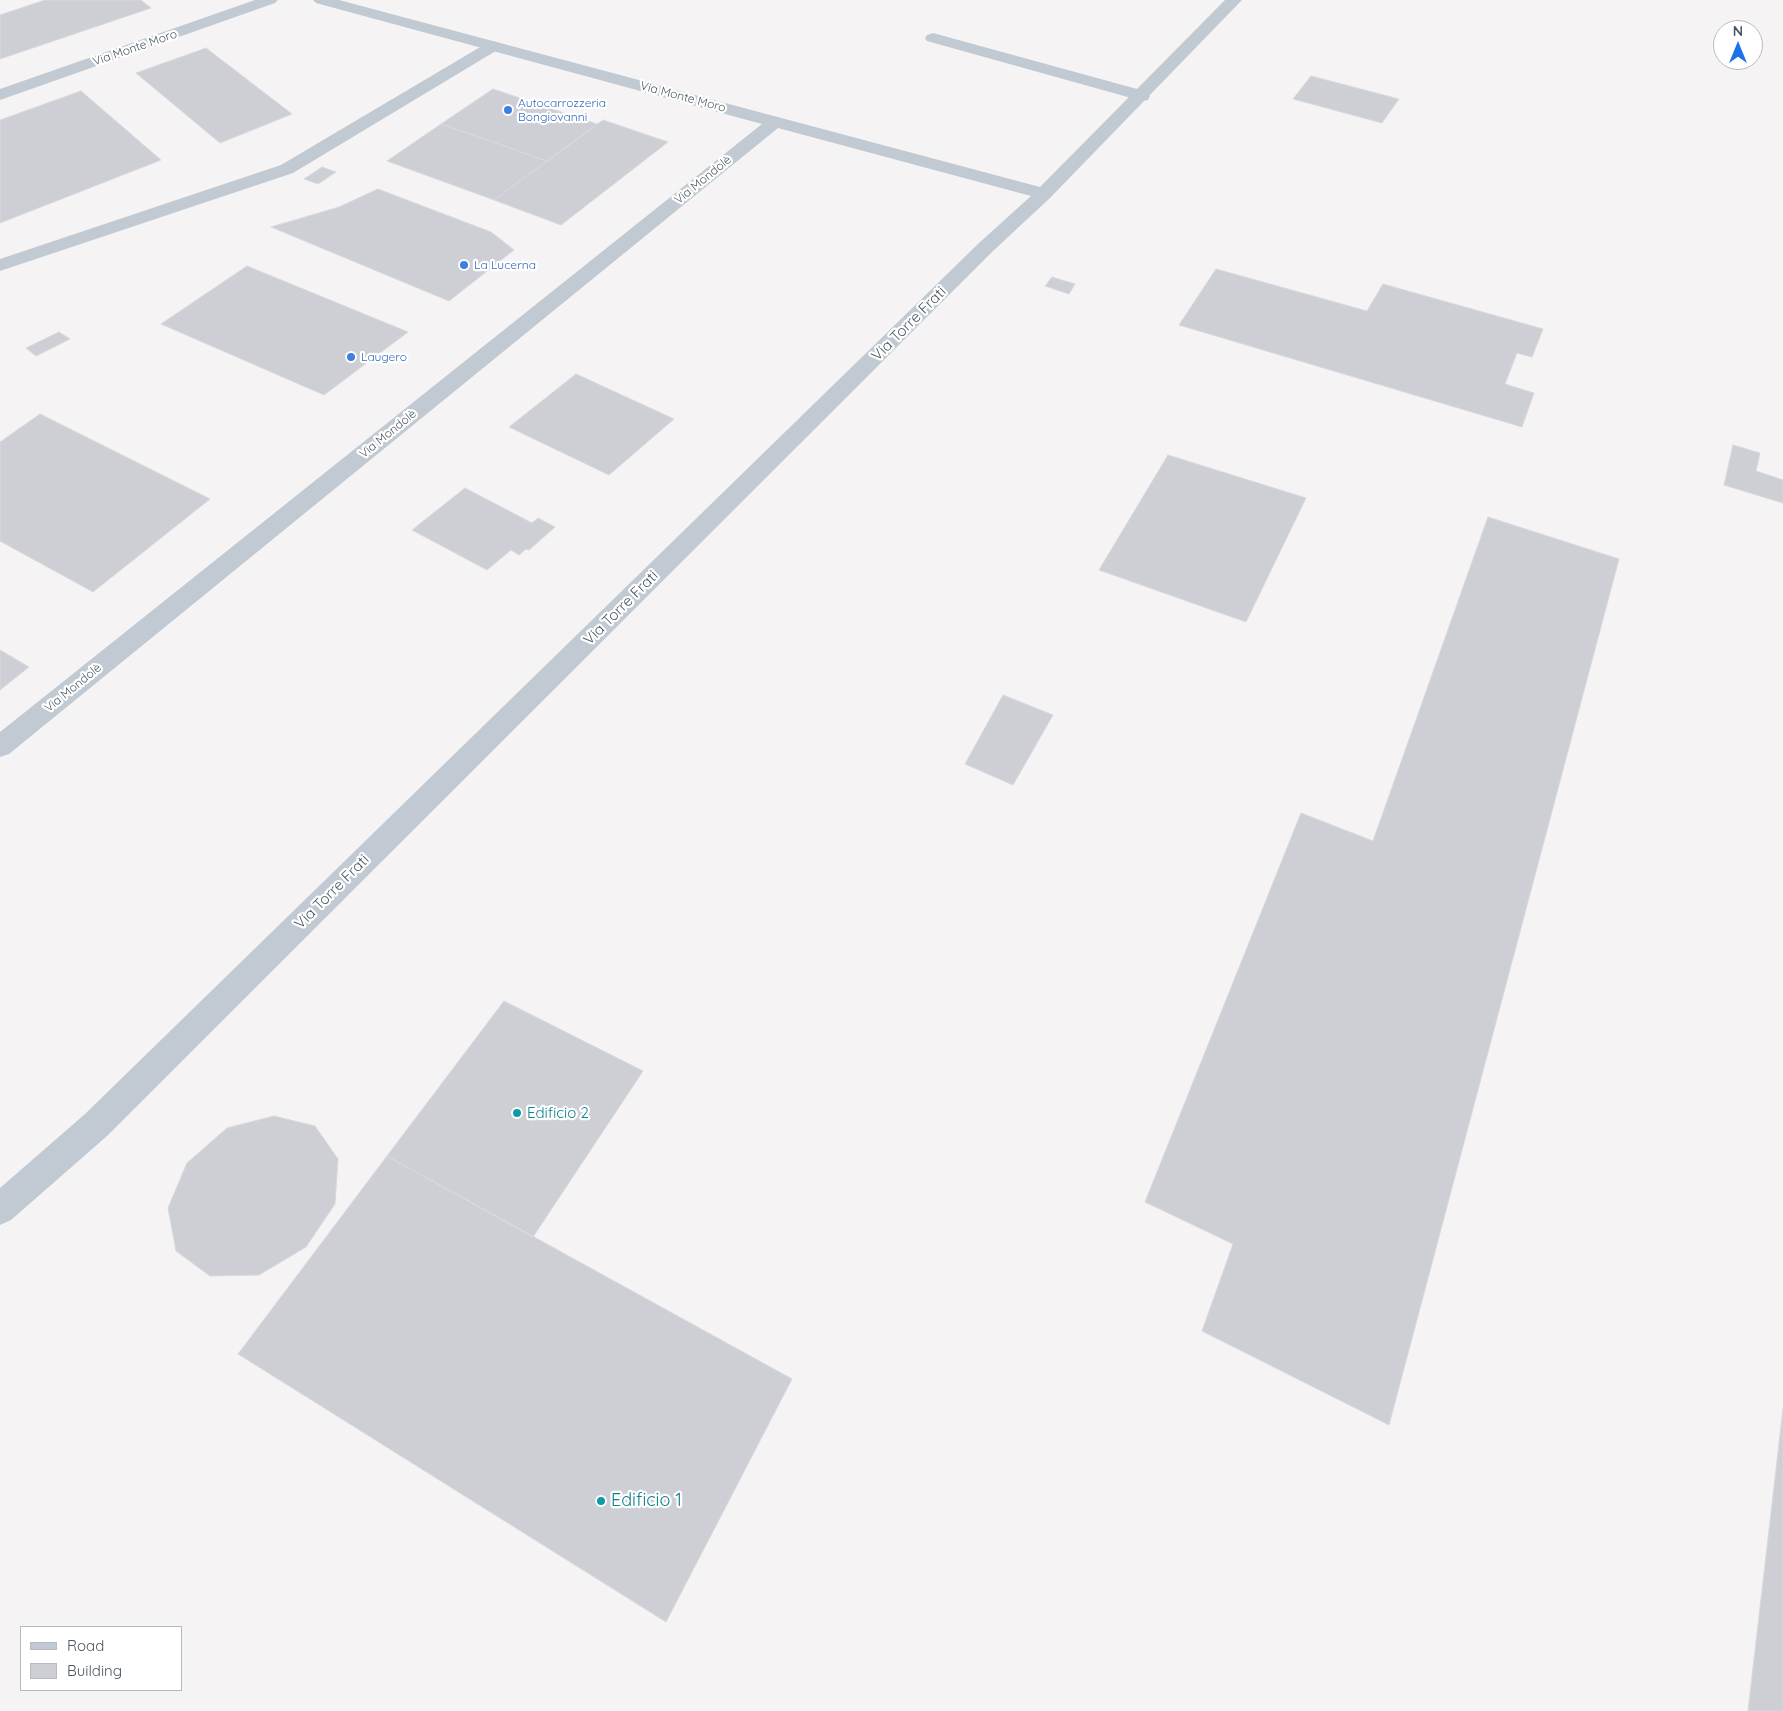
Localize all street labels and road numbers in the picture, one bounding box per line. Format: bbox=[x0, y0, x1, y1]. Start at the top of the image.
street label: Via Monte Moro bbox=[91, 27, 179, 69]
street label: Via Monte Moro bbox=[639, 79, 727, 115]
street label: Via Mondolè bbox=[672, 153, 734, 207]
street label: Via Torre Frati bbox=[868, 283, 950, 365]
street label: Via Mondolè bbox=[357, 407, 419, 461]
street label: Via Torre Frati bbox=[580, 567, 662, 649]
street label: Via Mondolè bbox=[42, 661, 104, 715]
street label: Via Torre Frati bbox=[291, 851, 373, 933]

